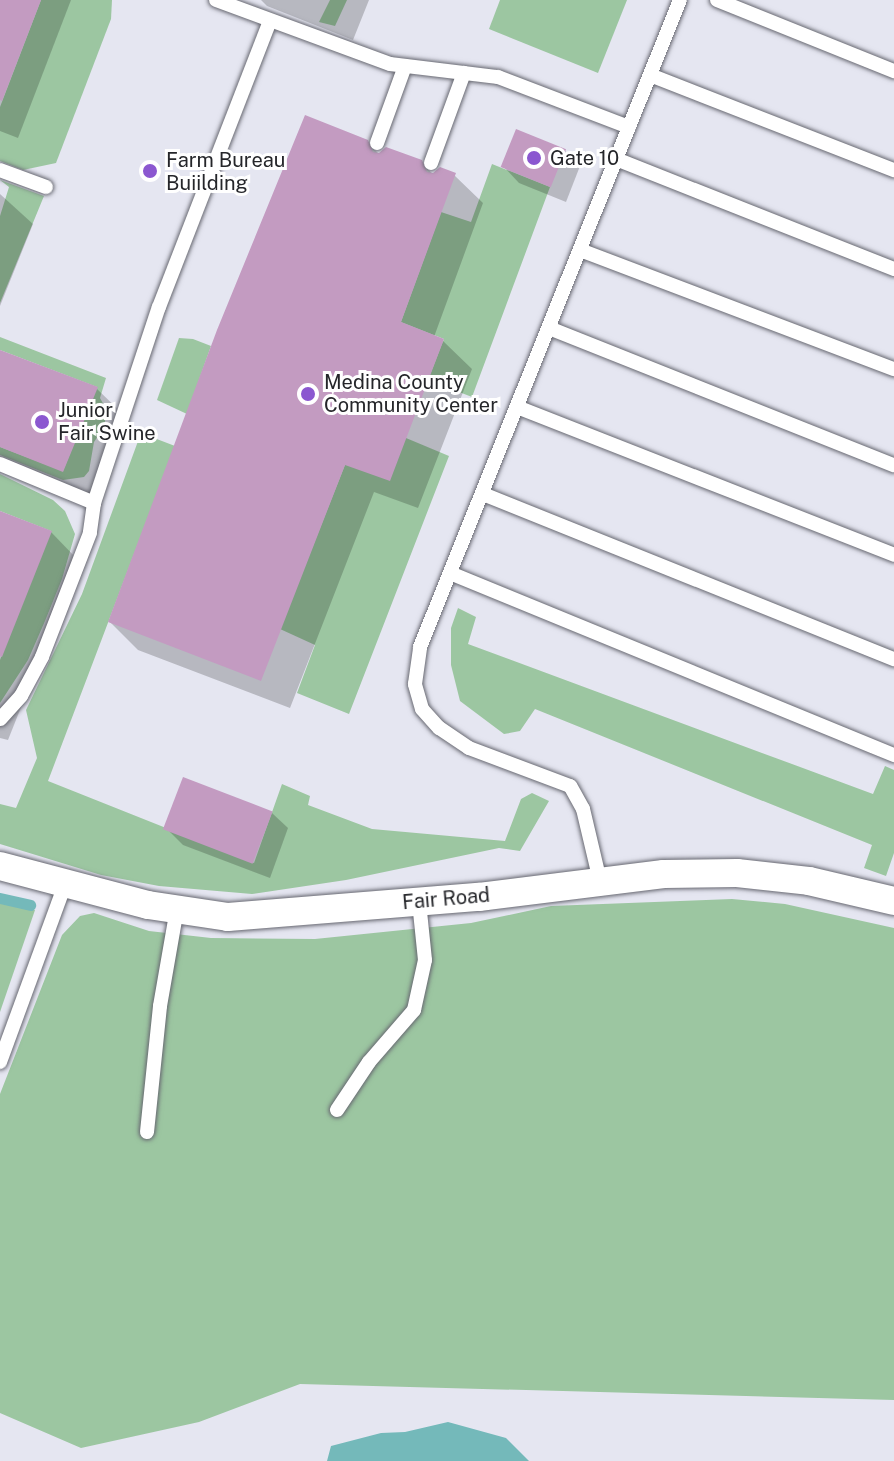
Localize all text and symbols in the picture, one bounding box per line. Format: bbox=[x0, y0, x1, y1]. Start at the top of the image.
place label: Gate 10 bbox=[550, 146, 619, 170]
place label: Farm Bureau Buiilding bbox=[166, 148, 285, 195]
marker: Gate 10 bbox=[525, 149, 543, 167]
marker: Farm Bureau Buiilding bbox=[141, 162, 159, 180]
place label: Medina County Community Center bbox=[324, 370, 498, 417]
marker: Medina County Community Center bbox=[299, 385, 317, 403]
place label: Junior Fair Swine bbox=[58, 398, 156, 445]
marker: Junior Fair Swine bbox=[33, 413, 51, 431]
street label: Fair Road bbox=[401, 883, 491, 915]

